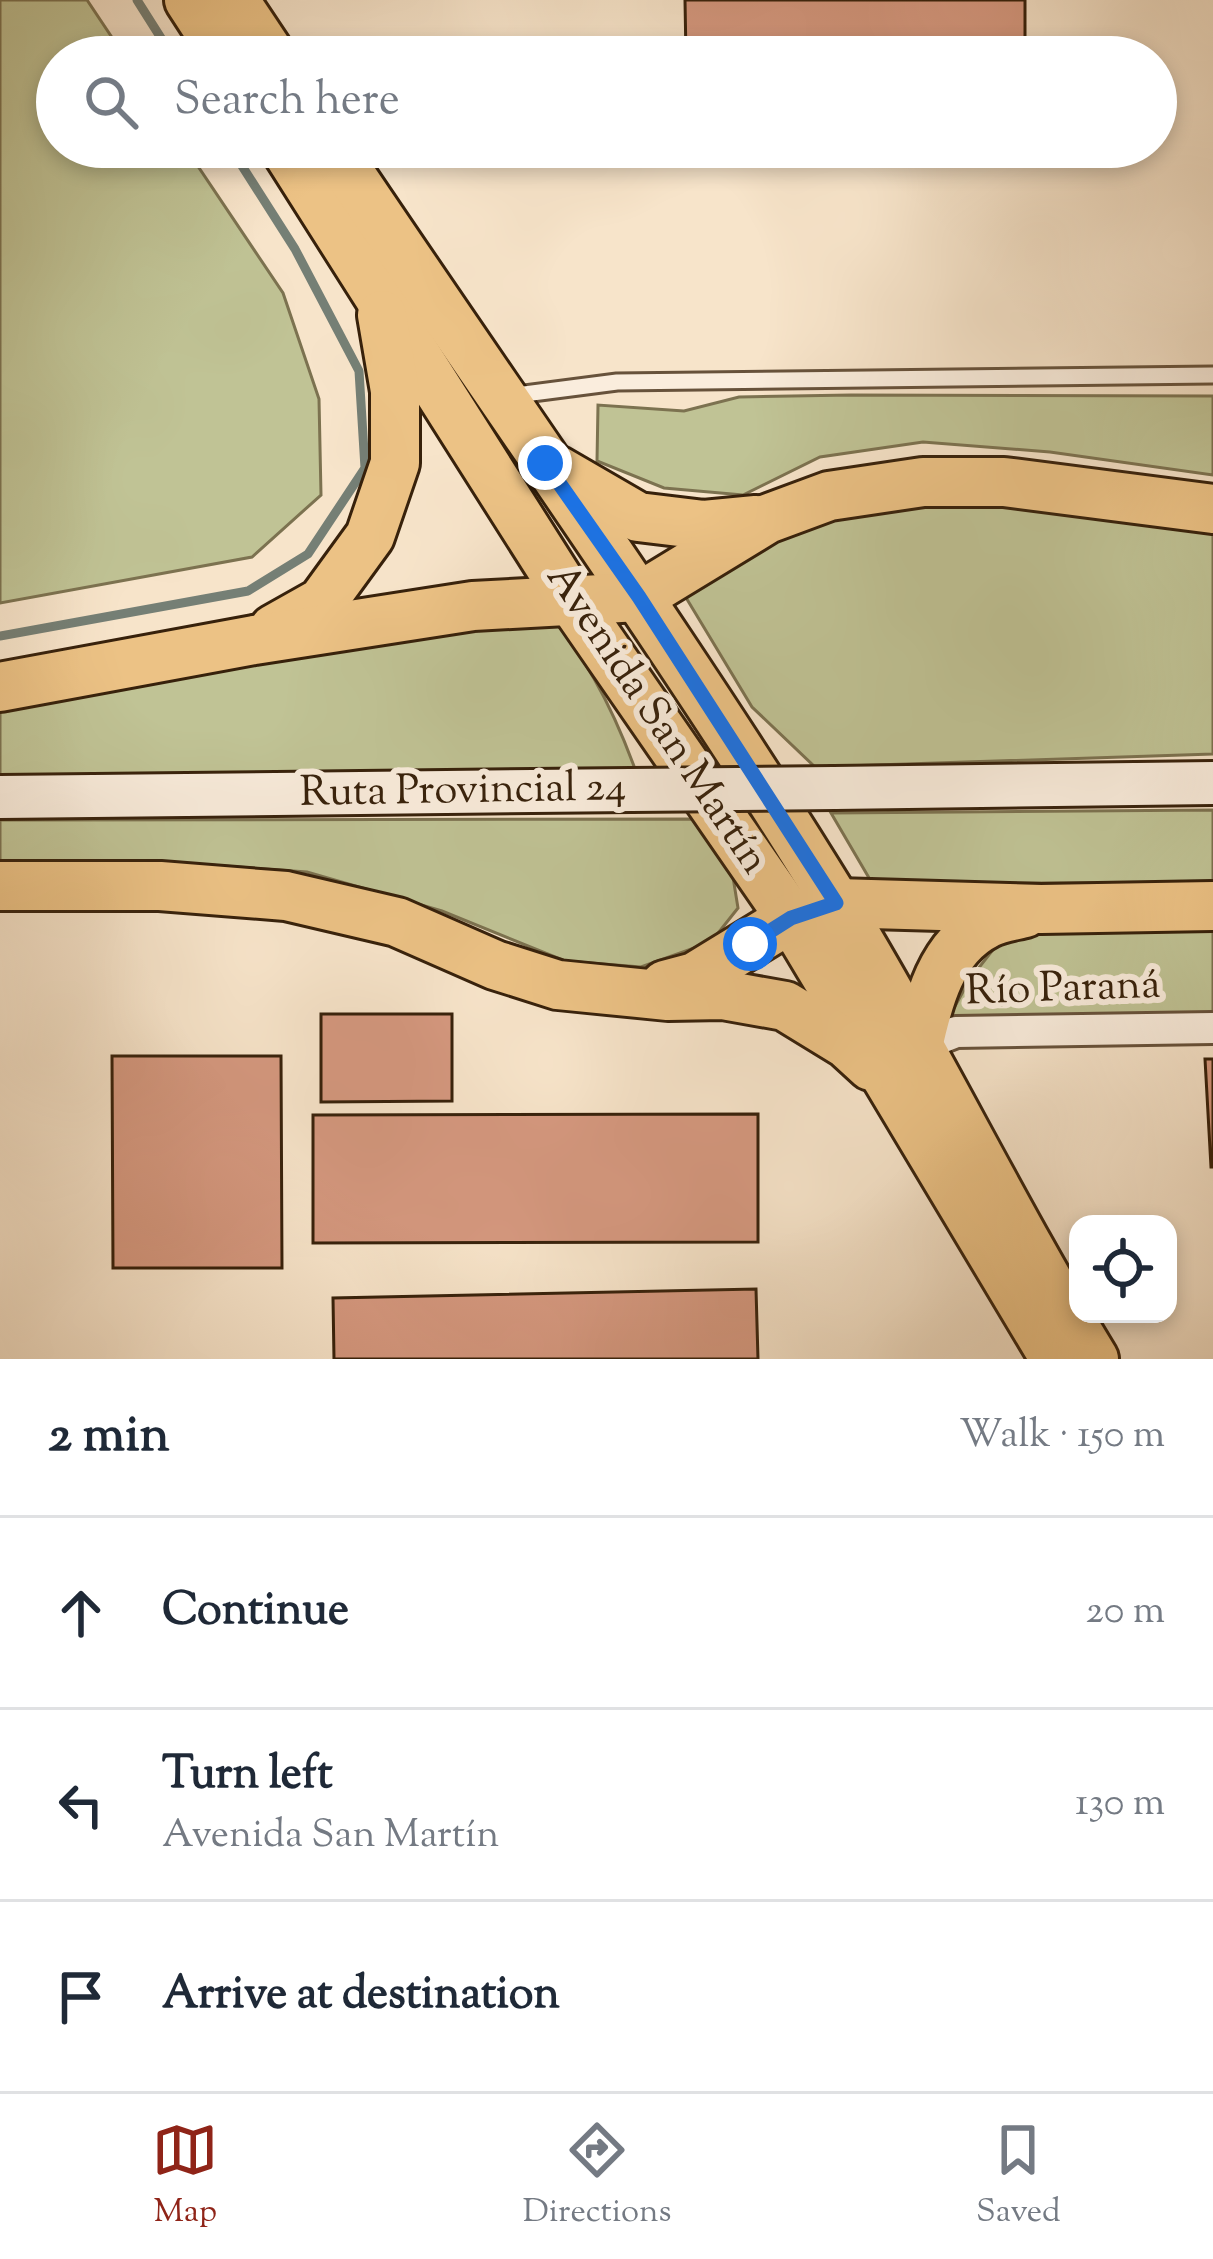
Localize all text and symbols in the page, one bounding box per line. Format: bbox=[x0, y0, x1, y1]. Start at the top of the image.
search box bbox=[36, 36, 1177, 168]
icon: search bbox=[78, 69, 144, 135]
text: Search here bbox=[174, 70, 400, 135]
route end bbox=[518, 436, 572, 490]
street label: Avenida San Martín bbox=[530, 553, 782, 887]
street label: Ruta Provincial 24 bbox=[299, 759, 627, 825]
route start bbox=[723, 917, 777, 971]
street label: Río Paraná bbox=[965, 957, 1161, 1023]
map controls bbox=[1069, 1215, 1177, 1323]
button: locate bbox=[1069, 1215, 1177, 1323]
text: 2 min bbox=[48, 1401, 170, 1474]
text: Walk · 150 m bbox=[959, 1409, 1165, 1465]
icon: ahead bbox=[48, 1580, 114, 1646]
text: Continue bbox=[162, 1580, 349, 1645]
text: 20 m bbox=[1086, 1585, 1165, 1641]
text: Turn left bbox=[162, 1744, 333, 1809]
icon: left bbox=[48, 1772, 114, 1838]
text: 130 m bbox=[1075, 1777, 1165, 1833]
text: Avenida San Martín bbox=[162, 1809, 499, 1865]
icon: arrive bbox=[48, 1964, 114, 2030]
text: Arrive at destination bbox=[162, 1964, 560, 2029]
tab: Map bbox=[152, 2117, 218, 2237]
tab: Directions bbox=[523, 2117, 672, 2237]
tab: Saved bbox=[976, 2117, 1061, 2237]

